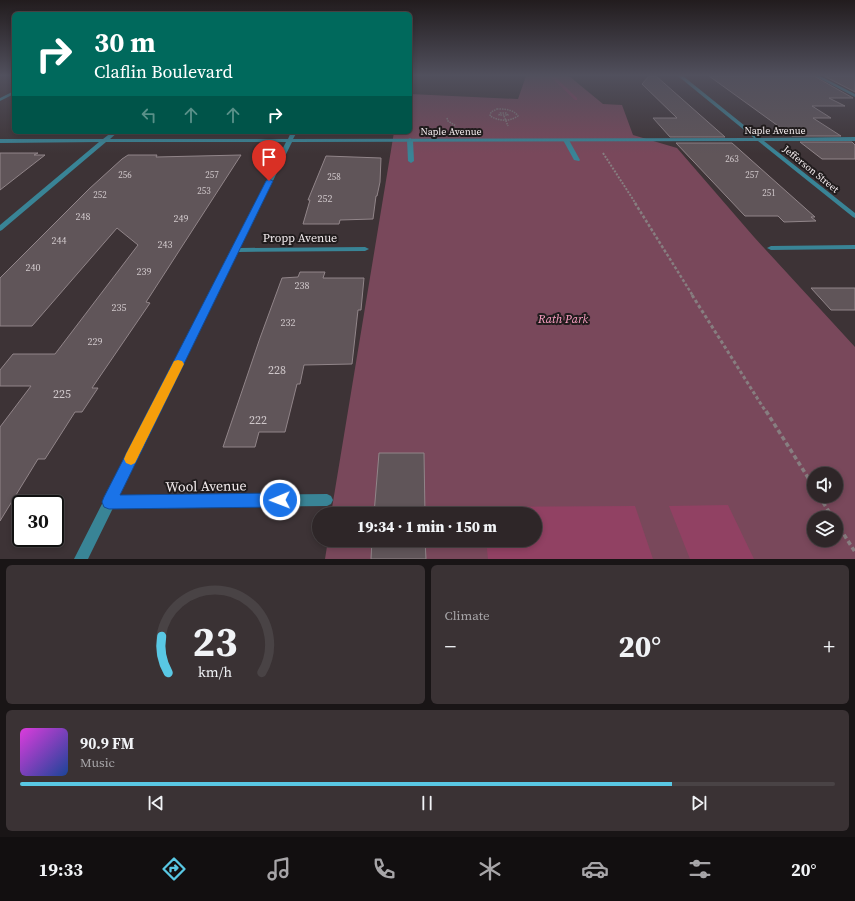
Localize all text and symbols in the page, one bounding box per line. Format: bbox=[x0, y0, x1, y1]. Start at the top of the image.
text: 30 m bbox=[94, 23, 156, 61]
icon: right bbox=[28, 28, 80, 80]
text: Claflin Boulevard bbox=[94, 59, 233, 84]
icon: left bbox=[138, 104, 160, 126]
icon: ahead bbox=[180, 104, 202, 126]
icon: ahead bbox=[222, 104, 244, 126]
icon: right bbox=[264, 104, 286, 126]
street label: Naple Avenue bbox=[744, 124, 806, 137]
street label: Naple Avenue bbox=[420, 125, 482, 138]
pin bbox=[252, 140, 286, 181]
street label: Jefferson Street bbox=[780, 142, 842, 196]
icon: arrive bbox=[258, 146, 280, 168]
house number: 263 bbox=[725, 153, 739, 165]
house number: 256 bbox=[118, 169, 132, 181]
house number: 257 bbox=[205, 169, 219, 181]
house number: 257 bbox=[745, 169, 759, 181]
house number: 258 bbox=[327, 171, 341, 183]
house number: 253 bbox=[197, 185, 211, 197]
house number: 251 bbox=[762, 187, 776, 199]
house number: 252 bbox=[93, 189, 107, 201]
house number: 252 bbox=[318, 192, 333, 205]
house number: 248 bbox=[76, 210, 91, 223]
house number: 249 bbox=[174, 212, 189, 225]
street label: Propp Avenue bbox=[263, 230, 337, 246]
house number: 244 bbox=[52, 234, 67, 247]
house number: 243 bbox=[158, 238, 173, 251]
house number: 240 bbox=[26, 261, 41, 274]
house number: 239 bbox=[137, 265, 152, 278]
house number: 238 bbox=[295, 279, 310, 292]
house number: 235 bbox=[112, 301, 127, 314]
park label: Rath Park bbox=[537, 311, 588, 327]
house number: 232 bbox=[281, 316, 296, 329]
house number: 229 bbox=[88, 335, 103, 348]
house number: 228 bbox=[268, 362, 286, 378]
house number: 225 bbox=[53, 386, 71, 402]
house number: 222 bbox=[249, 412, 267, 428]
map controls bbox=[807, 467, 843, 547]
button: sound bbox=[807, 467, 843, 503]
street label: Wool Avenue bbox=[165, 475, 247, 497]
position arrow bbox=[259, 479, 301, 521]
speed limit sign: 30 bbox=[12, 495, 64, 547]
button: layers bbox=[807, 511, 843, 547]
text: 19:34 · 1 min · 150 m bbox=[357, 516, 497, 537]
text: Climate bbox=[445, 607, 490, 624]
text: 23 bbox=[193, 612, 238, 669]
text: 20° bbox=[618, 626, 661, 667]
text: − bbox=[445, 631, 456, 661]
text: + bbox=[823, 631, 835, 661]
text: km/h bbox=[198, 661, 233, 681]
text: 90.9 FM bbox=[80, 733, 134, 754]
text: Music bbox=[80, 754, 115, 771]
icon: previous bbox=[145, 792, 167, 814]
icon: pause bbox=[416, 792, 438, 814]
icon: next bbox=[688, 792, 710, 814]
icon: directions bbox=[160, 855, 188, 883]
icon: music bbox=[265, 855, 293, 883]
icon: phone bbox=[370, 855, 398, 883]
icon: climate bbox=[476, 855, 504, 883]
icon: car bbox=[581, 855, 609, 883]
icon: filters bbox=[686, 855, 714, 883]
text: 19:33 bbox=[39, 857, 83, 882]
text: 20° bbox=[791, 857, 816, 882]

